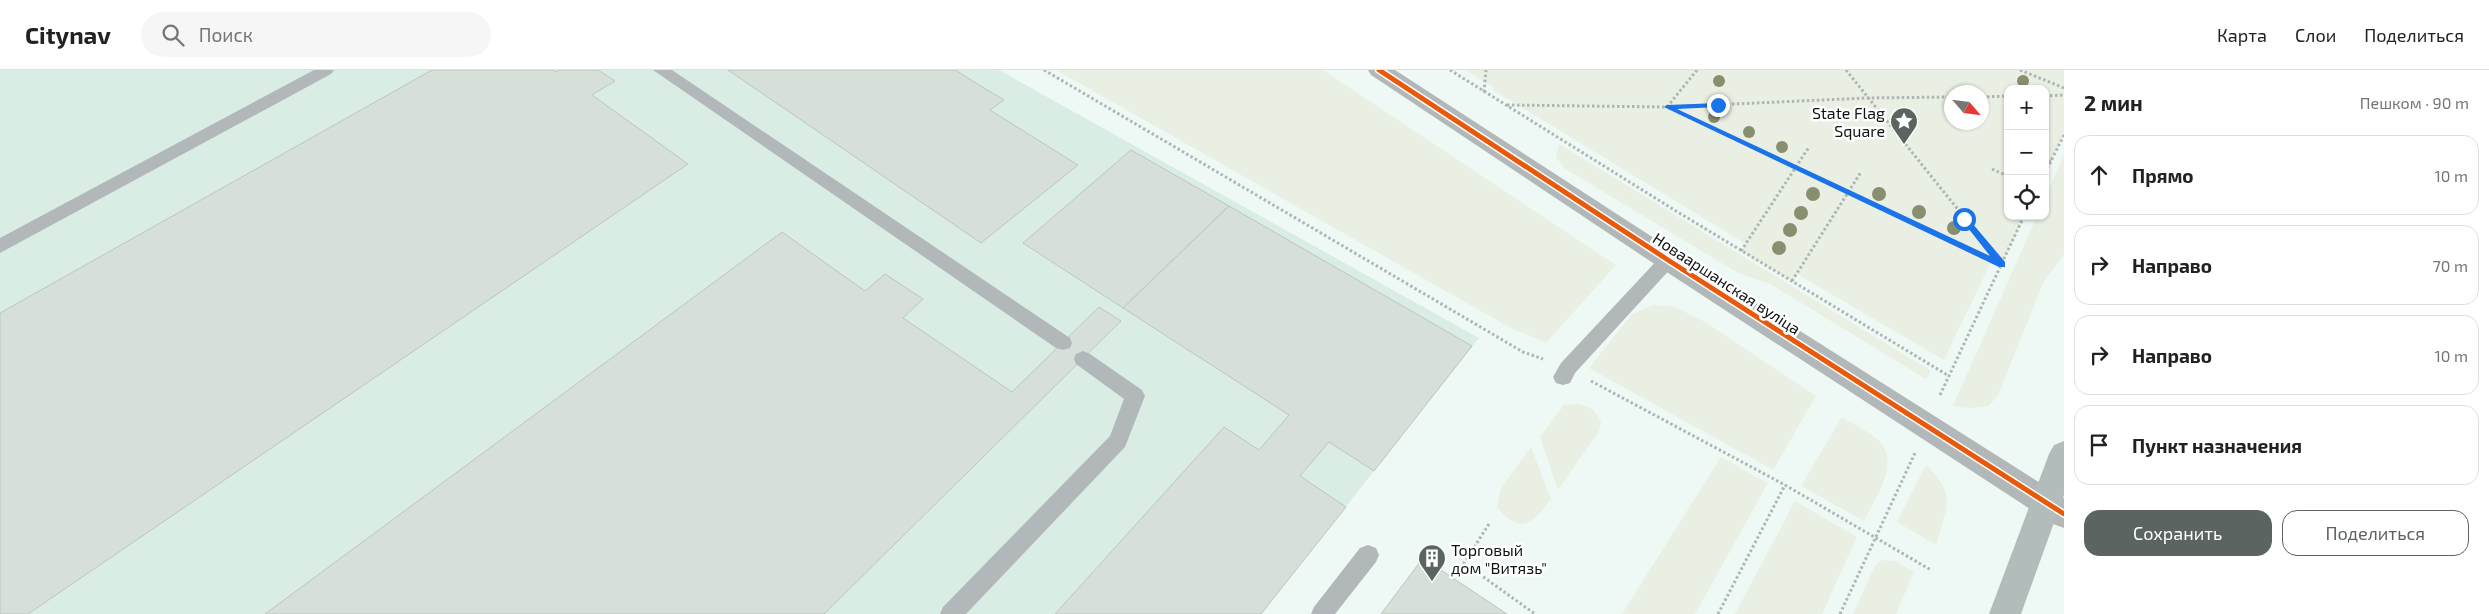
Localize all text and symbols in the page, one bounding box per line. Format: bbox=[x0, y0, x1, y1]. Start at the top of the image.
search box bbox=[141, 12, 491, 57]
text: Citynav bbox=[25, 20, 111, 49]
icon: search bbox=[159, 21, 187, 49]
text: Поиск bbox=[199, 23, 253, 46]
text: Карта bbox=[2217, 24, 2267, 46]
text: Слои bbox=[2295, 24, 2336, 46]
text: Поделиться bbox=[2364, 24, 2464, 46]
north arrow bbox=[1944, 85, 1989, 130]
map controls bbox=[2004, 85, 2049, 220]
button: + bbox=[2004, 85, 2049, 130]
text: 2 мин bbox=[2084, 90, 2143, 115]
text: Пешком · 90 m bbox=[2360, 93, 2469, 112]
route end bbox=[1707, 94, 1730, 117]
place label: State Flag Square bbox=[1812, 103, 1885, 140]
place icon: State Flag Square bbox=[1889, 106, 1919, 145]
button: − bbox=[2004, 130, 2049, 175]
icon: ahead bbox=[2085, 161, 2113, 189]
text: Прямо bbox=[2132, 164, 2194, 187]
text: 10 m bbox=[2434, 166, 2468, 185]
button: locate bbox=[2004, 175, 2049, 220]
route start bbox=[1953, 208, 1976, 231]
street label: Новааршанская вуліца bbox=[1649, 228, 1804, 339]
icon: right bbox=[2085, 251, 2113, 279]
text: Направо bbox=[2132, 254, 2212, 277]
text: 70 m bbox=[2433, 256, 2468, 275]
icon: right bbox=[2085, 341, 2113, 369]
text: Направо bbox=[2132, 344, 2212, 367]
text: 10 m bbox=[2434, 346, 2468, 365]
icon: arrive bbox=[2085, 431, 2113, 459]
text: Пункт назначения bbox=[2132, 434, 2302, 457]
button: Сохранить bbox=[2084, 510, 2272, 556]
button: Поделиться bbox=[2282, 510, 2469, 556]
place label: Торговый дом "Витязь" bbox=[1451, 540, 1547, 577]
building icon: Торговый дом "Витязь" bbox=[1417, 543, 1447, 582]

